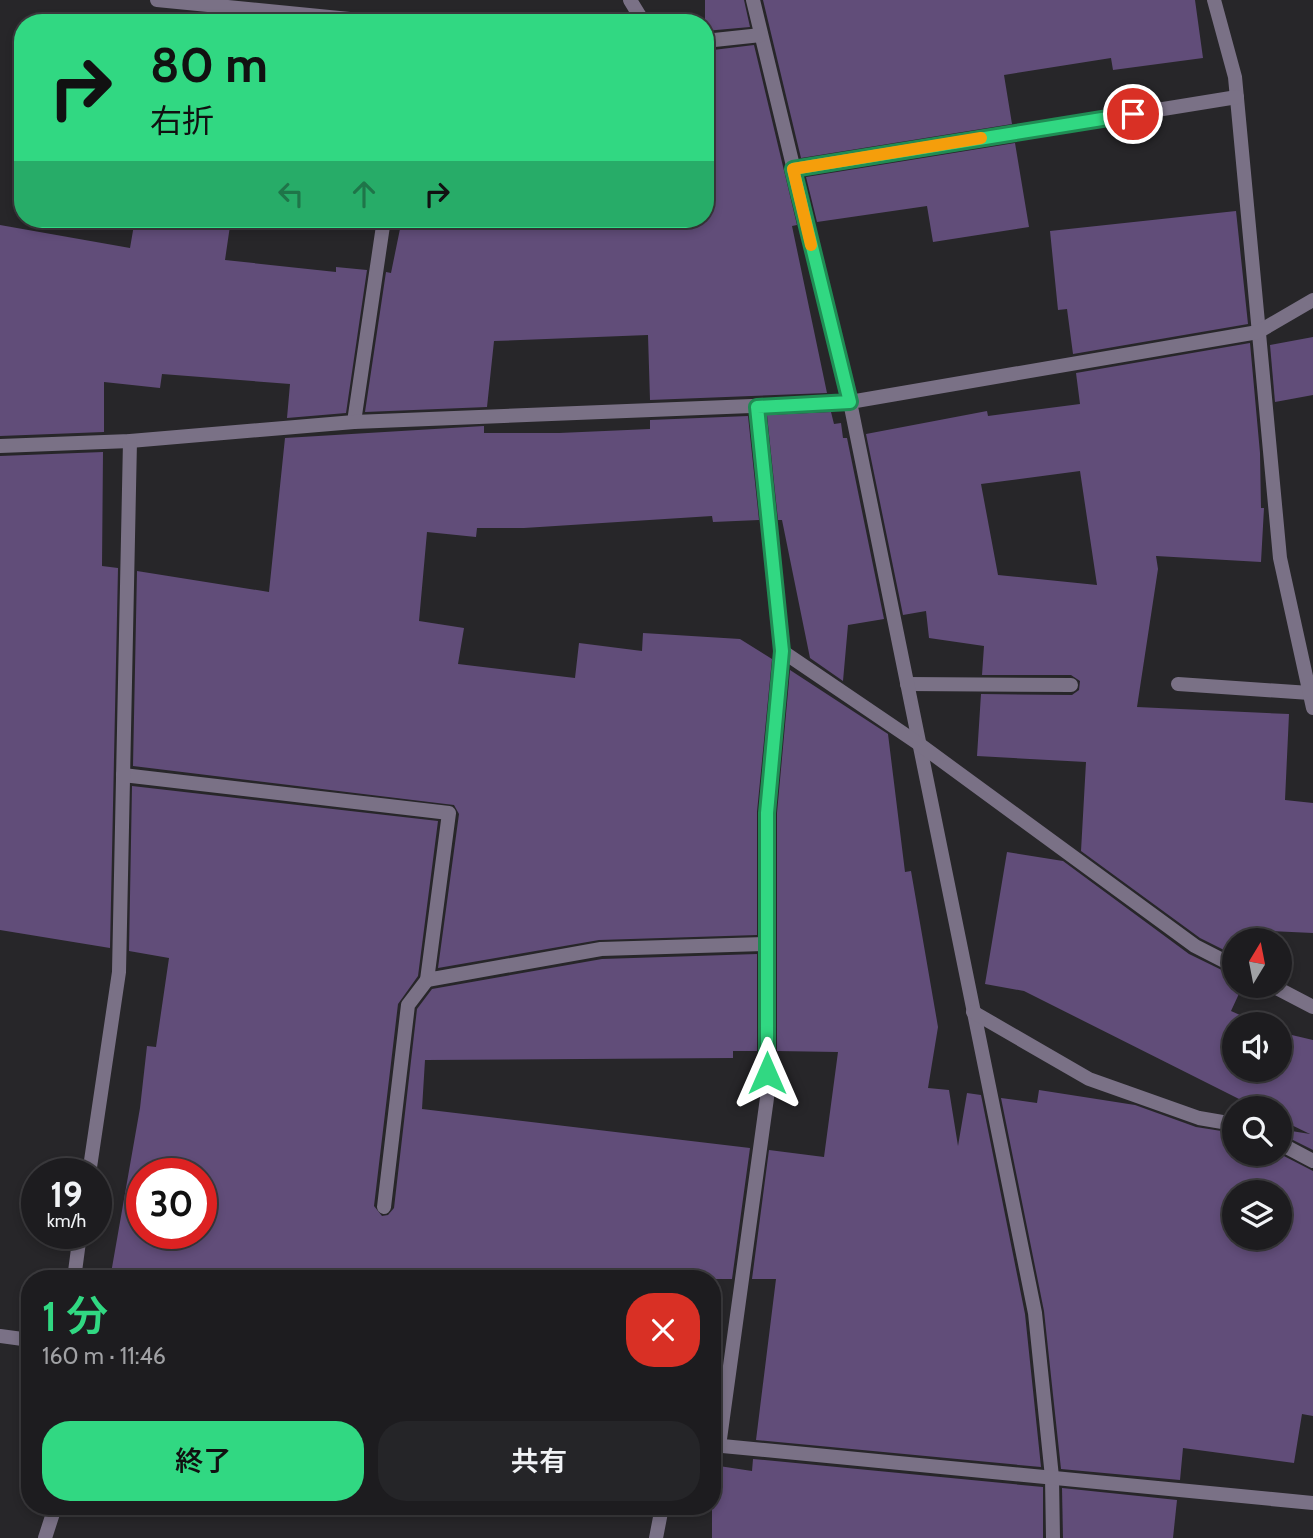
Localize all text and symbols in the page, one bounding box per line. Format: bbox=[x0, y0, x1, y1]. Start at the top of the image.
text: 80 m bbox=[150, 35, 268, 94]
icon: right bbox=[35, 42, 126, 133]
pin bbox=[1103, 84, 1163, 144]
icon: arrive bbox=[1114, 95, 1152, 133]
text: 右折 bbox=[150, 101, 214, 140]
icon: left bbox=[272, 175, 310, 213]
icon: ahead bbox=[345, 175, 383, 213]
icon: right bbox=[418, 175, 456, 213]
north arrow bbox=[1222, 928, 1292, 998]
map controls bbox=[1222, 928, 1292, 1250]
button: sound bbox=[1222, 1012, 1292, 1082]
position arrow bbox=[730, 1036, 804, 1110]
button: search bbox=[1222, 1096, 1292, 1166]
speed limit sign: 30 bbox=[126, 1158, 217, 1249]
text: 19 bbox=[50, 1173, 83, 1216]
button: layers bbox=[1222, 1180, 1292, 1250]
text: km/h bbox=[47, 1210, 86, 1232]
text: 1 分 bbox=[42, 1290, 108, 1342]
button: close bbox=[626, 1293, 700, 1367]
text: 160 m · 11:46 bbox=[42, 1342, 166, 1370]
button: 終了 bbox=[42, 1421, 364, 1501]
button: 共有 bbox=[378, 1421, 700, 1501]

